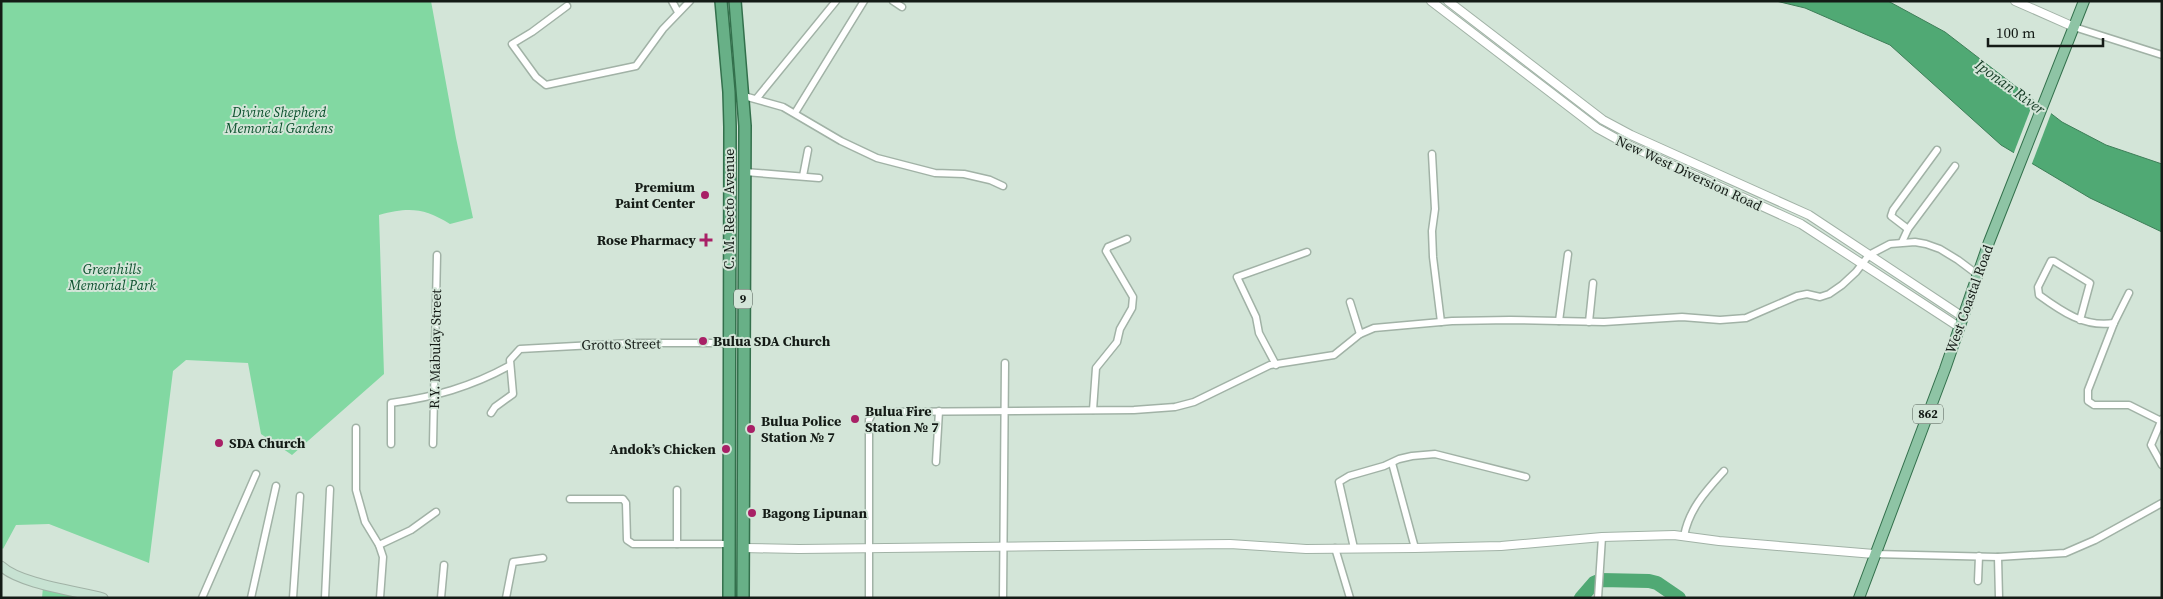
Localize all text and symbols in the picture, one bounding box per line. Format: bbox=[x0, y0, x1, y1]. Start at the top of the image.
scale bar bbox=[1988, 15, 2103, 47]
text: 100 m bbox=[1996, 22, 2036, 43]
water label: Iponan River bbox=[1970, 54, 2050, 120]
park label: Divine Shepherd Memorial Gardens bbox=[224, 102, 334, 138]
street label: New West Diversion Road bbox=[1613, 130, 1765, 216]
street label: C. M. Recto Avenue bbox=[719, 149, 739, 269]
place label: Premium Paint Center bbox=[615, 177, 695, 213]
marker: Premium Paint Center bbox=[699, 189, 711, 201]
place label: Rose Pharmacy bbox=[597, 230, 697, 250]
marker: Rose Pharmacy bbox=[700, 234, 712, 246]
street label: West Coastal Road bbox=[1940, 242, 1998, 356]
park label: Greenhills Memorial Park bbox=[67, 259, 156, 295]
street label: R.Y. Mabulay Street bbox=[424, 288, 446, 409]
road number: 9 bbox=[734, 290, 752, 308]
place label: Bulua SDA Church bbox=[713, 331, 831, 351]
street label: Grotto Street bbox=[581, 333, 661, 355]
marker: Bulua SDA Church bbox=[697, 335, 709, 347]
place label: Bulua Fire Station № 7 bbox=[865, 401, 939, 437]
road number: 862 bbox=[1913, 404, 1943, 424]
place label: Bulua Police Station № 7 bbox=[761, 411, 841, 447]
marker: Bulua Fire Station № 7 bbox=[849, 413, 861, 425]
marker: Bulua Police Station № 7 bbox=[745, 423, 757, 435]
place label: SDA Church bbox=[229, 433, 306, 453]
marker: SDA Church bbox=[213, 437, 225, 449]
place label: Andok’s Chicken bbox=[609, 439, 716, 459]
marker: Andok’s Chicken bbox=[720, 443, 732, 455]
place label: Bagong Lipunan bbox=[762, 503, 867, 523]
marker: Bagong Lipunan bbox=[746, 507, 758, 519]

